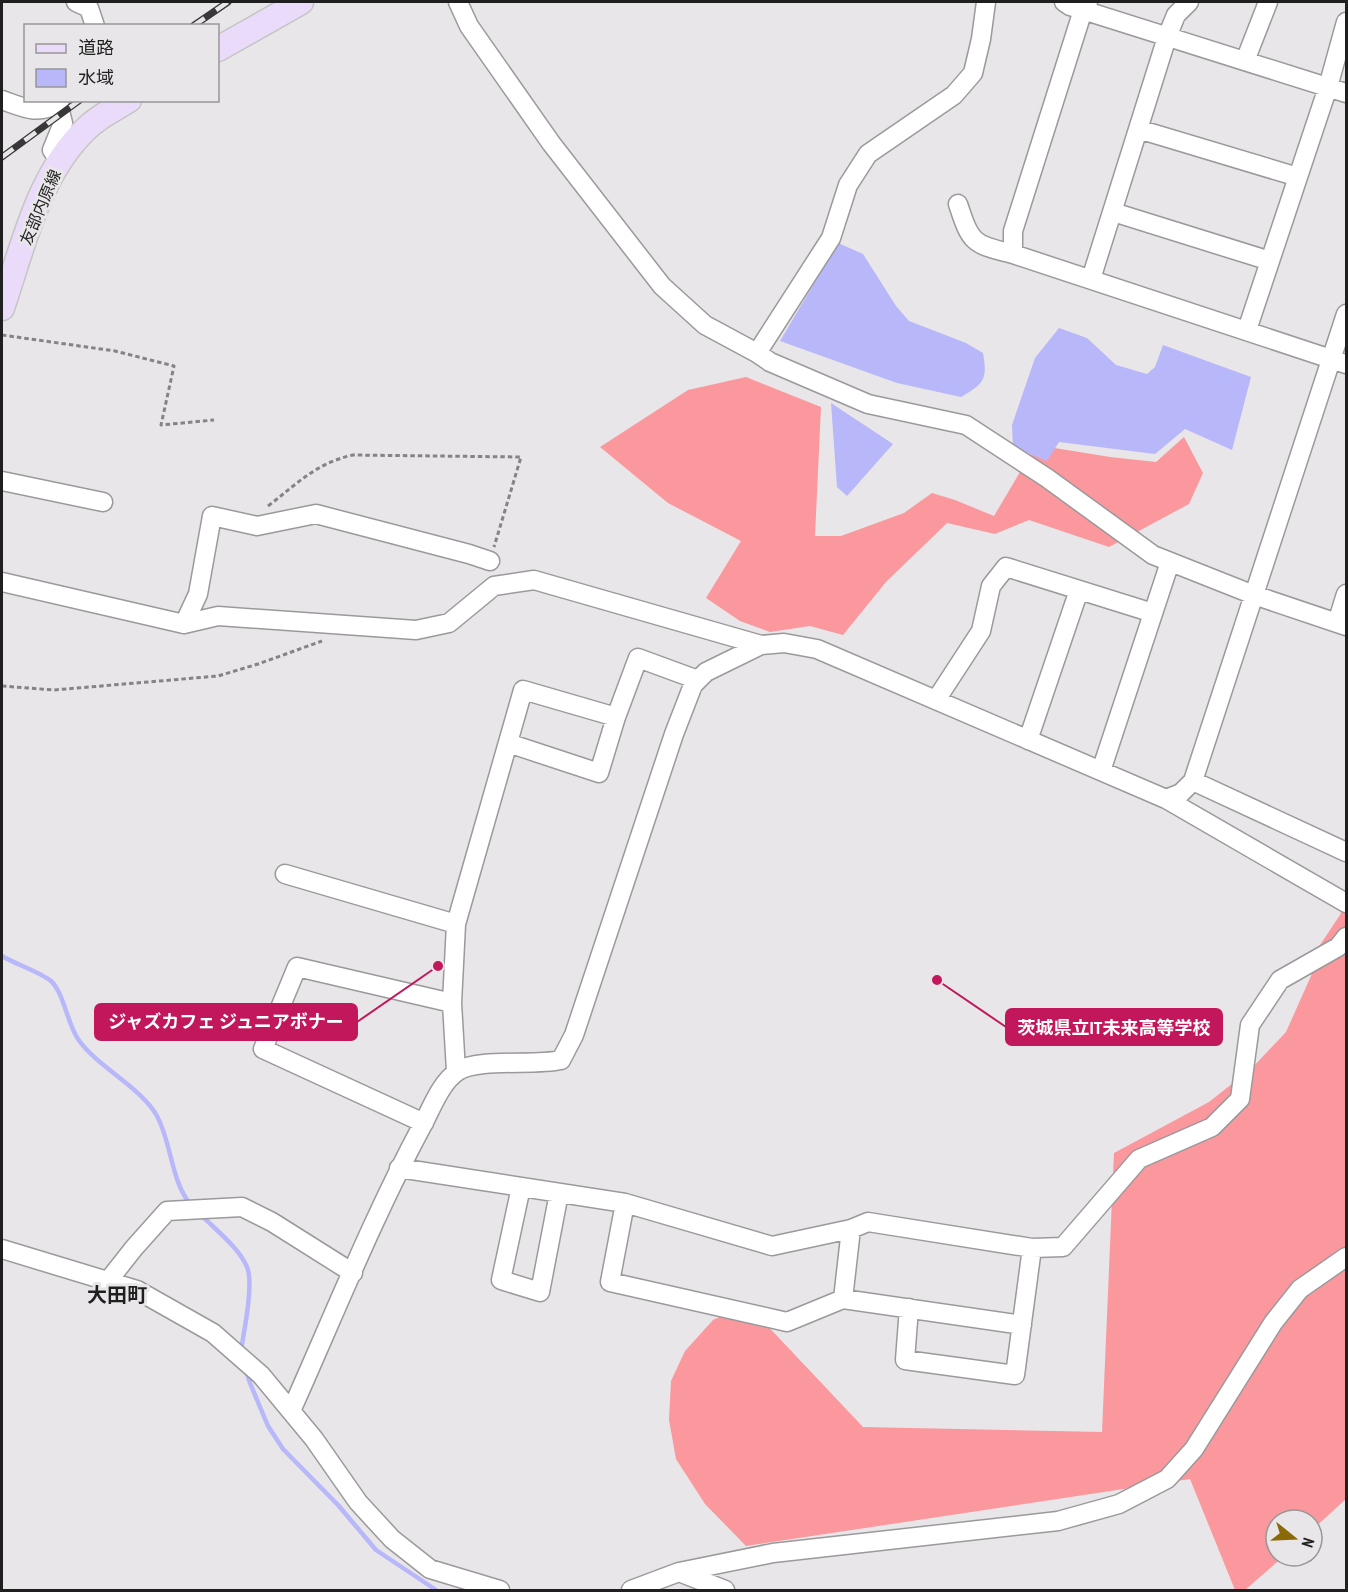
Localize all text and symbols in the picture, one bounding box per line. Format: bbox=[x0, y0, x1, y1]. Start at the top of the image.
legend bbox=[24, 24, 219, 102]
text: 道路 bbox=[78, 36, 114, 59]
text: 水域 bbox=[78, 66, 114, 89]
street label: 友部内原線 bbox=[15, 166, 65, 248]
callout: ジャズカフェ ジュニアボナー bbox=[95, 1004, 357, 1040]
callout: 茨城県立IT未来高等学校 bbox=[1006, 1009, 1222, 1045]
text: ジャズカフェ ジュニアボナー bbox=[108, 1010, 344, 1033]
text: 茨城県立IT未来高等学校 bbox=[1018, 1016, 1210, 1039]
district label: 大田町 bbox=[87, 1282, 147, 1308]
north arrow bbox=[1264, 1508, 1324, 1568]
text: N bbox=[1297, 1535, 1319, 1550]

